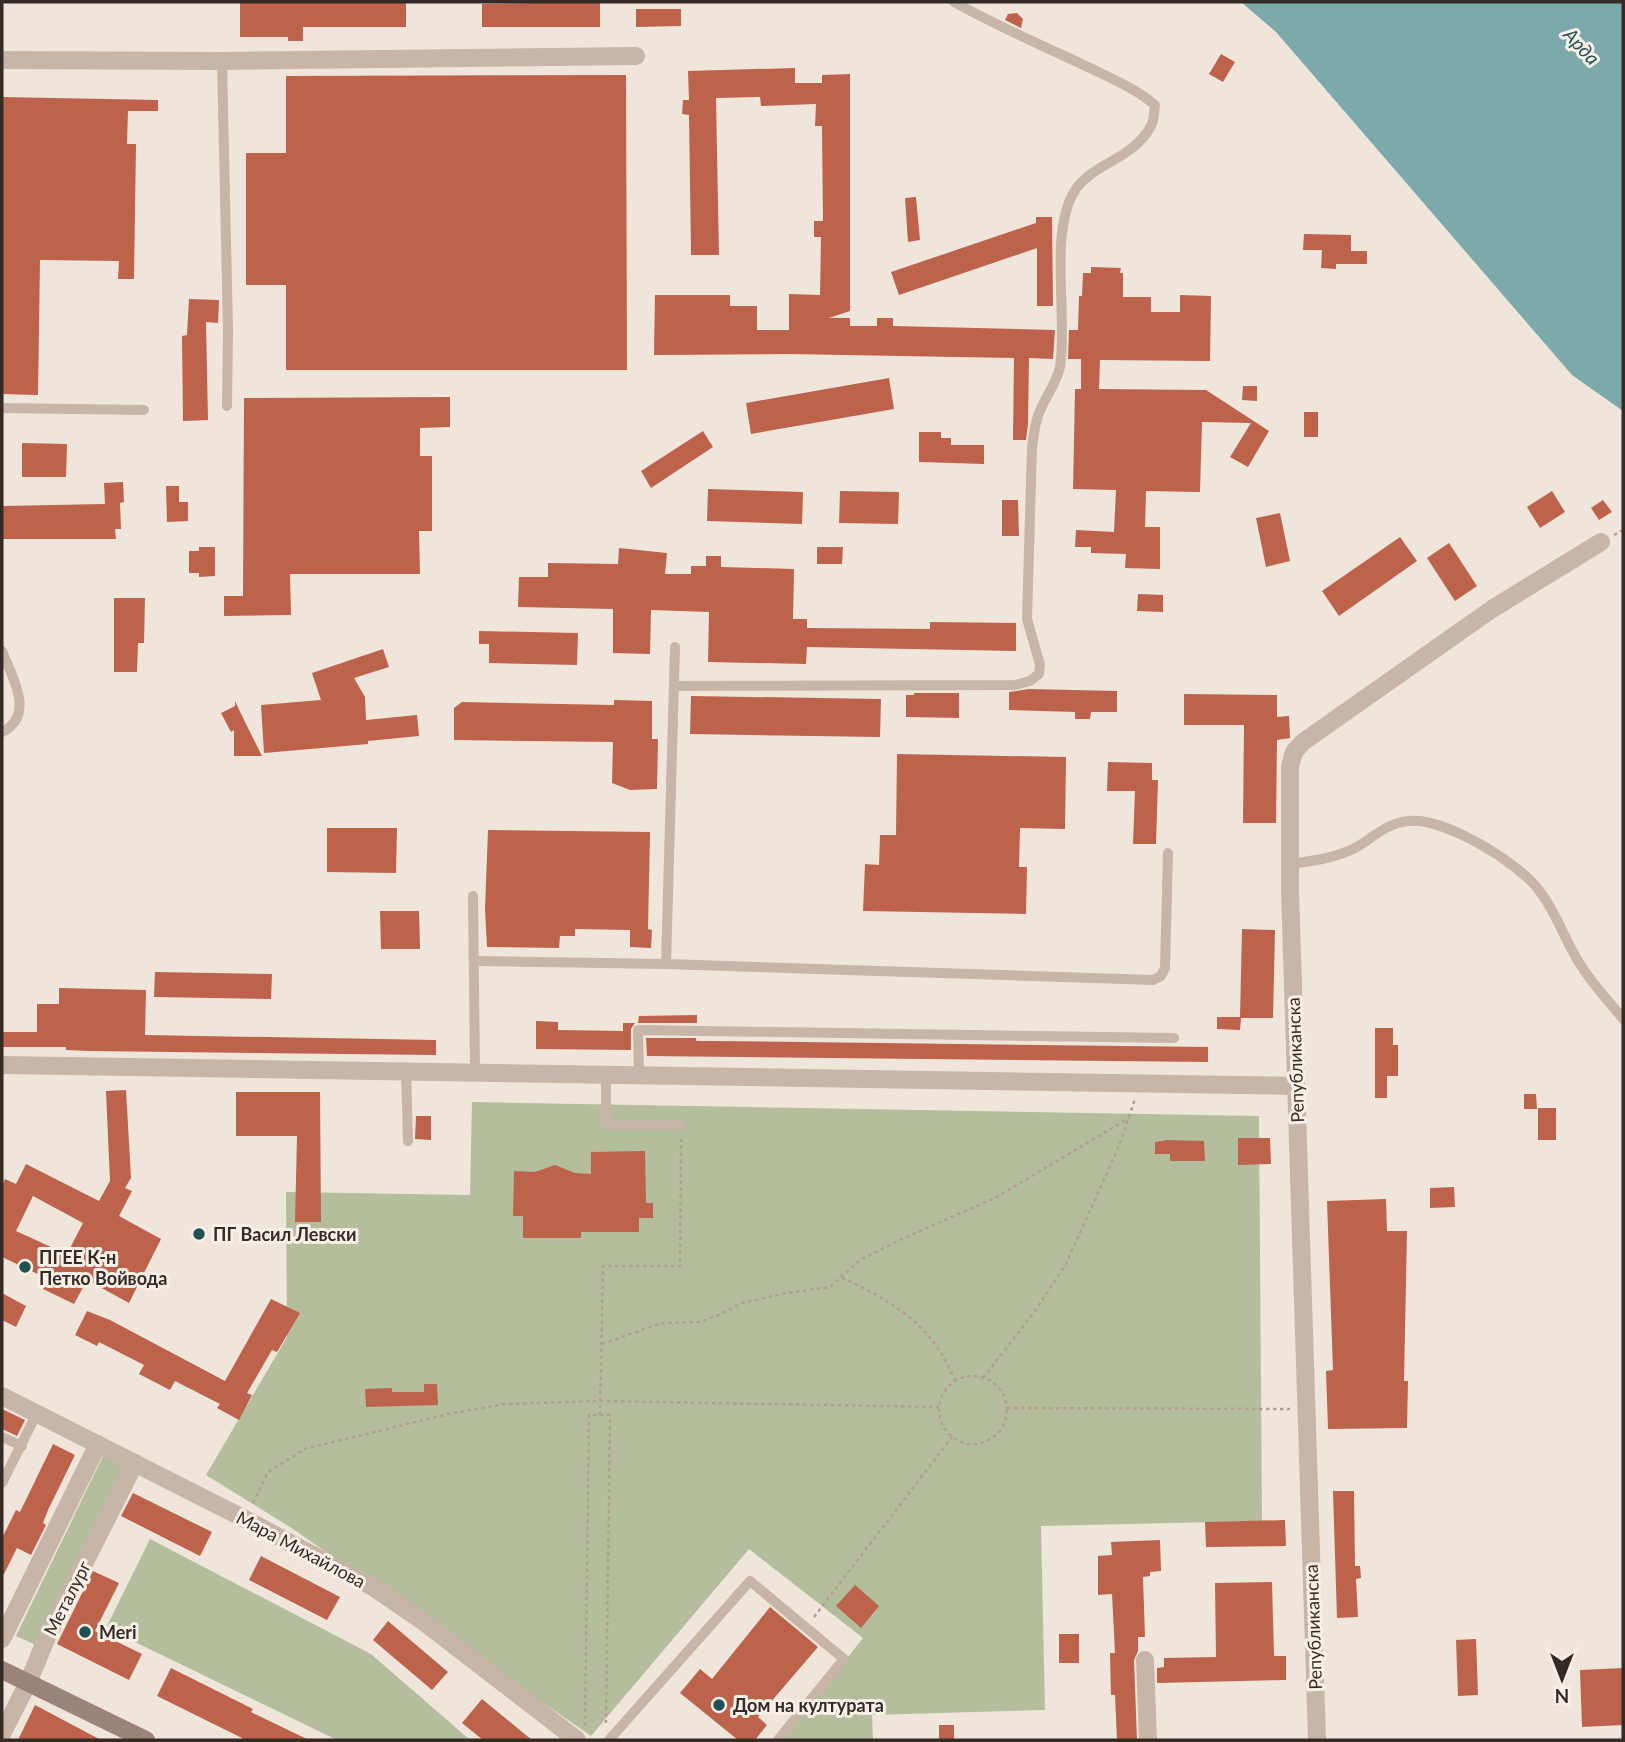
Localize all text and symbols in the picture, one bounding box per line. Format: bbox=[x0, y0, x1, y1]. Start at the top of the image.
water label: Арда bbox=[1559, 22, 1605, 69]
street label: Републиканска bbox=[1282, 997, 1308, 1123]
place label: ПГ Васил Левски bbox=[213, 1223, 356, 1245]
marker: ПГ Васил Левски bbox=[191, 1226, 207, 1242]
place label: ПГЕЕ К-н Петко Войвода bbox=[39, 1246, 167, 1289]
marker: ПГЕЕ К-н Петко Войвода bbox=[17, 1259, 33, 1275]
street label: Мара Михайлова bbox=[233, 1506, 369, 1592]
street label: Металург bbox=[39, 1556, 95, 1639]
street label: Републиканска bbox=[1300, 1564, 1326, 1690]
place label: Meri bbox=[99, 1621, 137, 1643]
marker: Meri bbox=[77, 1624, 93, 1640]
north arrow bbox=[1527, 1644, 1597, 1714]
text: N bbox=[1555, 1685, 1569, 1708]
place label: Дом на културата bbox=[733, 1694, 884, 1716]
marker: Дом на културата bbox=[711, 1697, 727, 1713]

